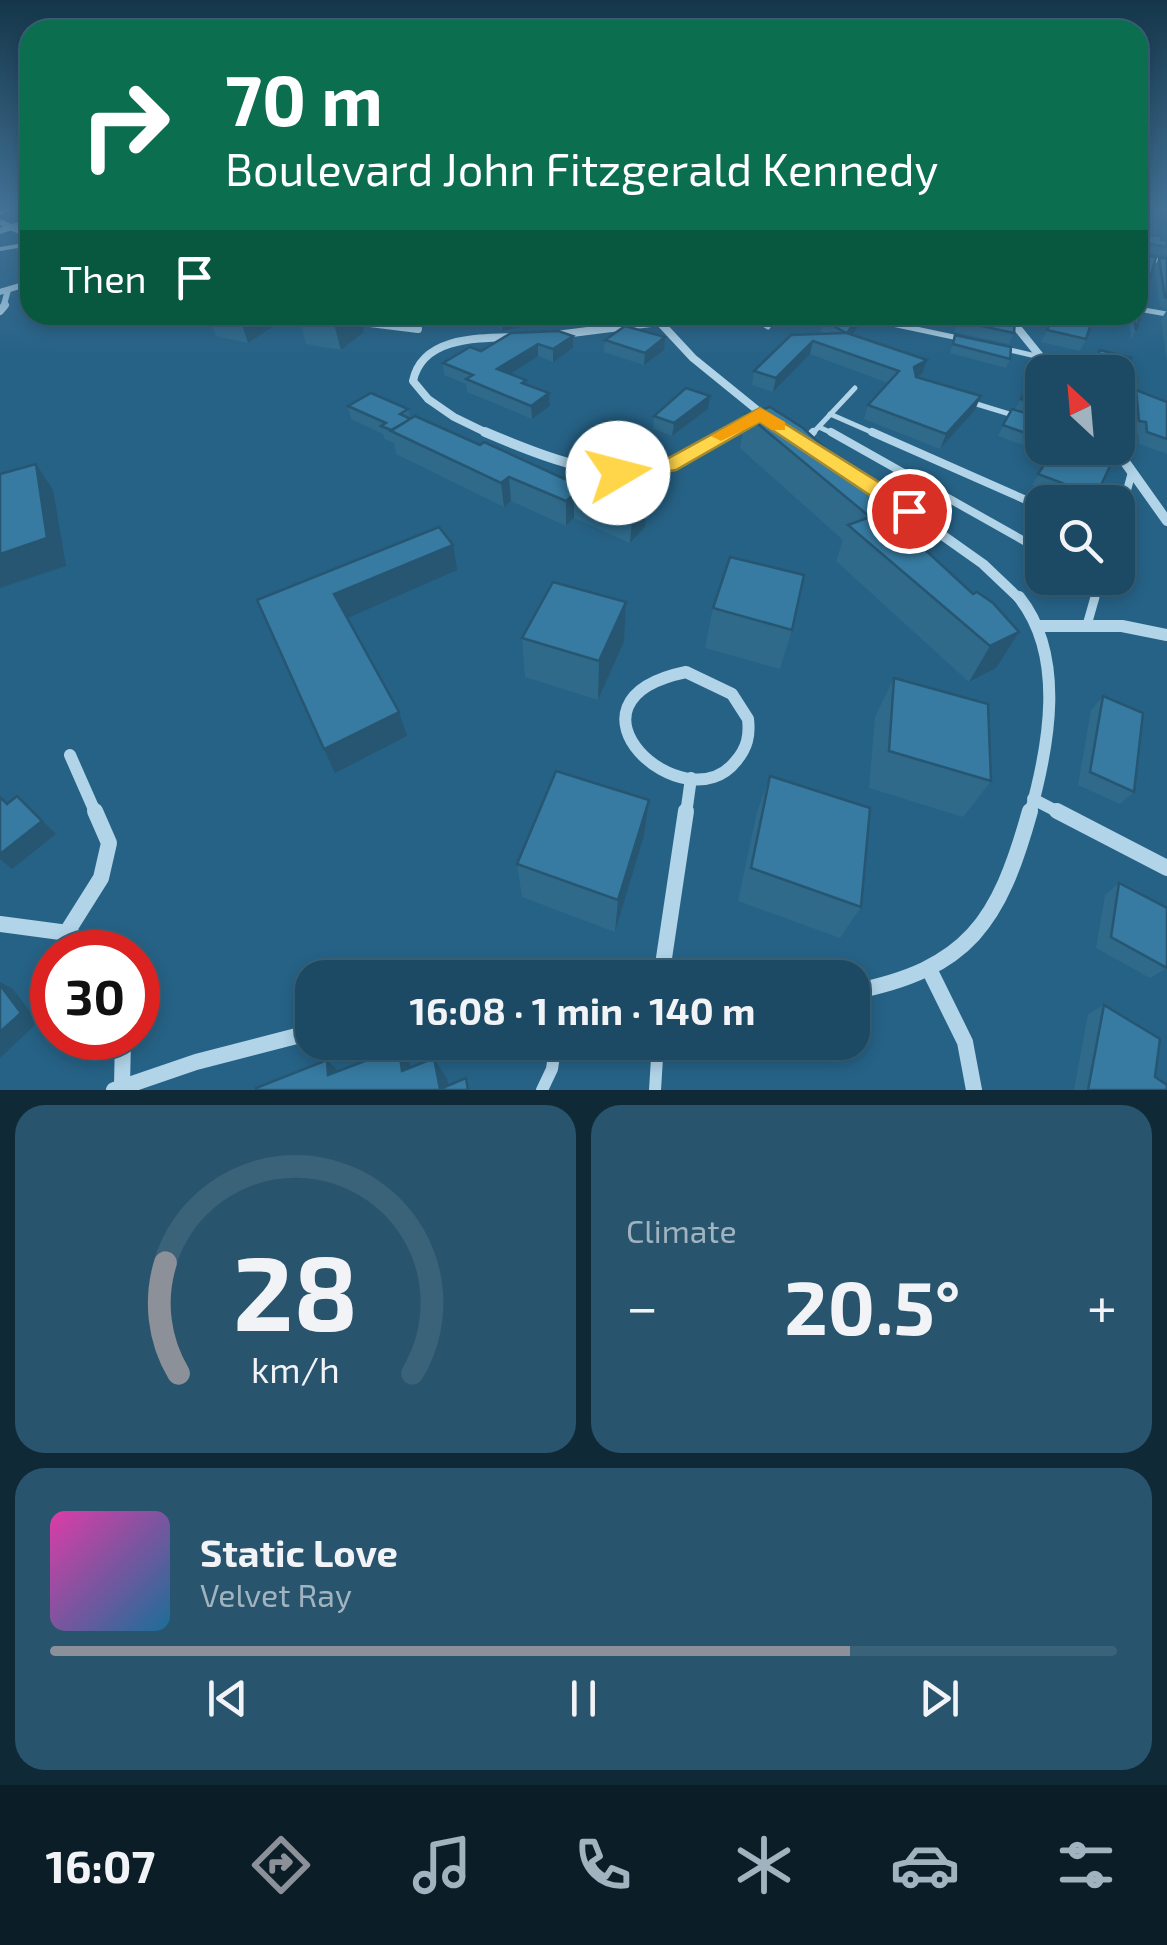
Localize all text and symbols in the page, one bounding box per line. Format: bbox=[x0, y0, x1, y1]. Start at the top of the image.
text: 70 m bbox=[225, 56, 383, 140]
icon: right bbox=[60, 60, 190, 190]
text: Boulevard John Fitzgerald Kennedy bbox=[225, 141, 938, 195]
icon: arrive bbox=[167, 250, 222, 305]
text: Then bbox=[60, 255, 147, 301]
north arrow bbox=[1025, 355, 1135, 465]
map controls bbox=[1025, 355, 1135, 595]
position arrow bbox=[566, 421, 670, 525]
pin bbox=[867, 469, 952, 554]
icon: arrive bbox=[882, 484, 937, 539]
button: search bbox=[1025, 485, 1135, 595]
speed limit sign: 30 bbox=[30, 930, 160, 1060]
text: 16:08 · 1 min · 140 m bbox=[410, 987, 755, 1033]
text: Climate bbox=[626, 1211, 737, 1249]
text: 28 bbox=[233, 1227, 358, 1352]
text: 20.5° bbox=[784, 1260, 961, 1350]
text: − bbox=[626, 1272, 658, 1338]
text: + bbox=[1087, 1272, 1117, 1338]
text: km/h bbox=[251, 1347, 340, 1390]
text: Static Love bbox=[200, 1529, 398, 1575]
text: Velvet Ray bbox=[200, 1575, 352, 1613]
icon: previous bbox=[200, 1671, 255, 1726]
icon: pause bbox=[556, 1671, 611, 1726]
icon: next bbox=[912, 1671, 967, 1726]
icon: directions bbox=[246, 1830, 316, 1900]
icon: music bbox=[407, 1830, 477, 1900]
icon: phone bbox=[568, 1830, 638, 1900]
icon: climate bbox=[729, 1830, 799, 1900]
icon: car bbox=[890, 1830, 960, 1900]
icon: filters bbox=[1051, 1830, 1121, 1900]
text: 16:07 bbox=[46, 1838, 155, 1892]

